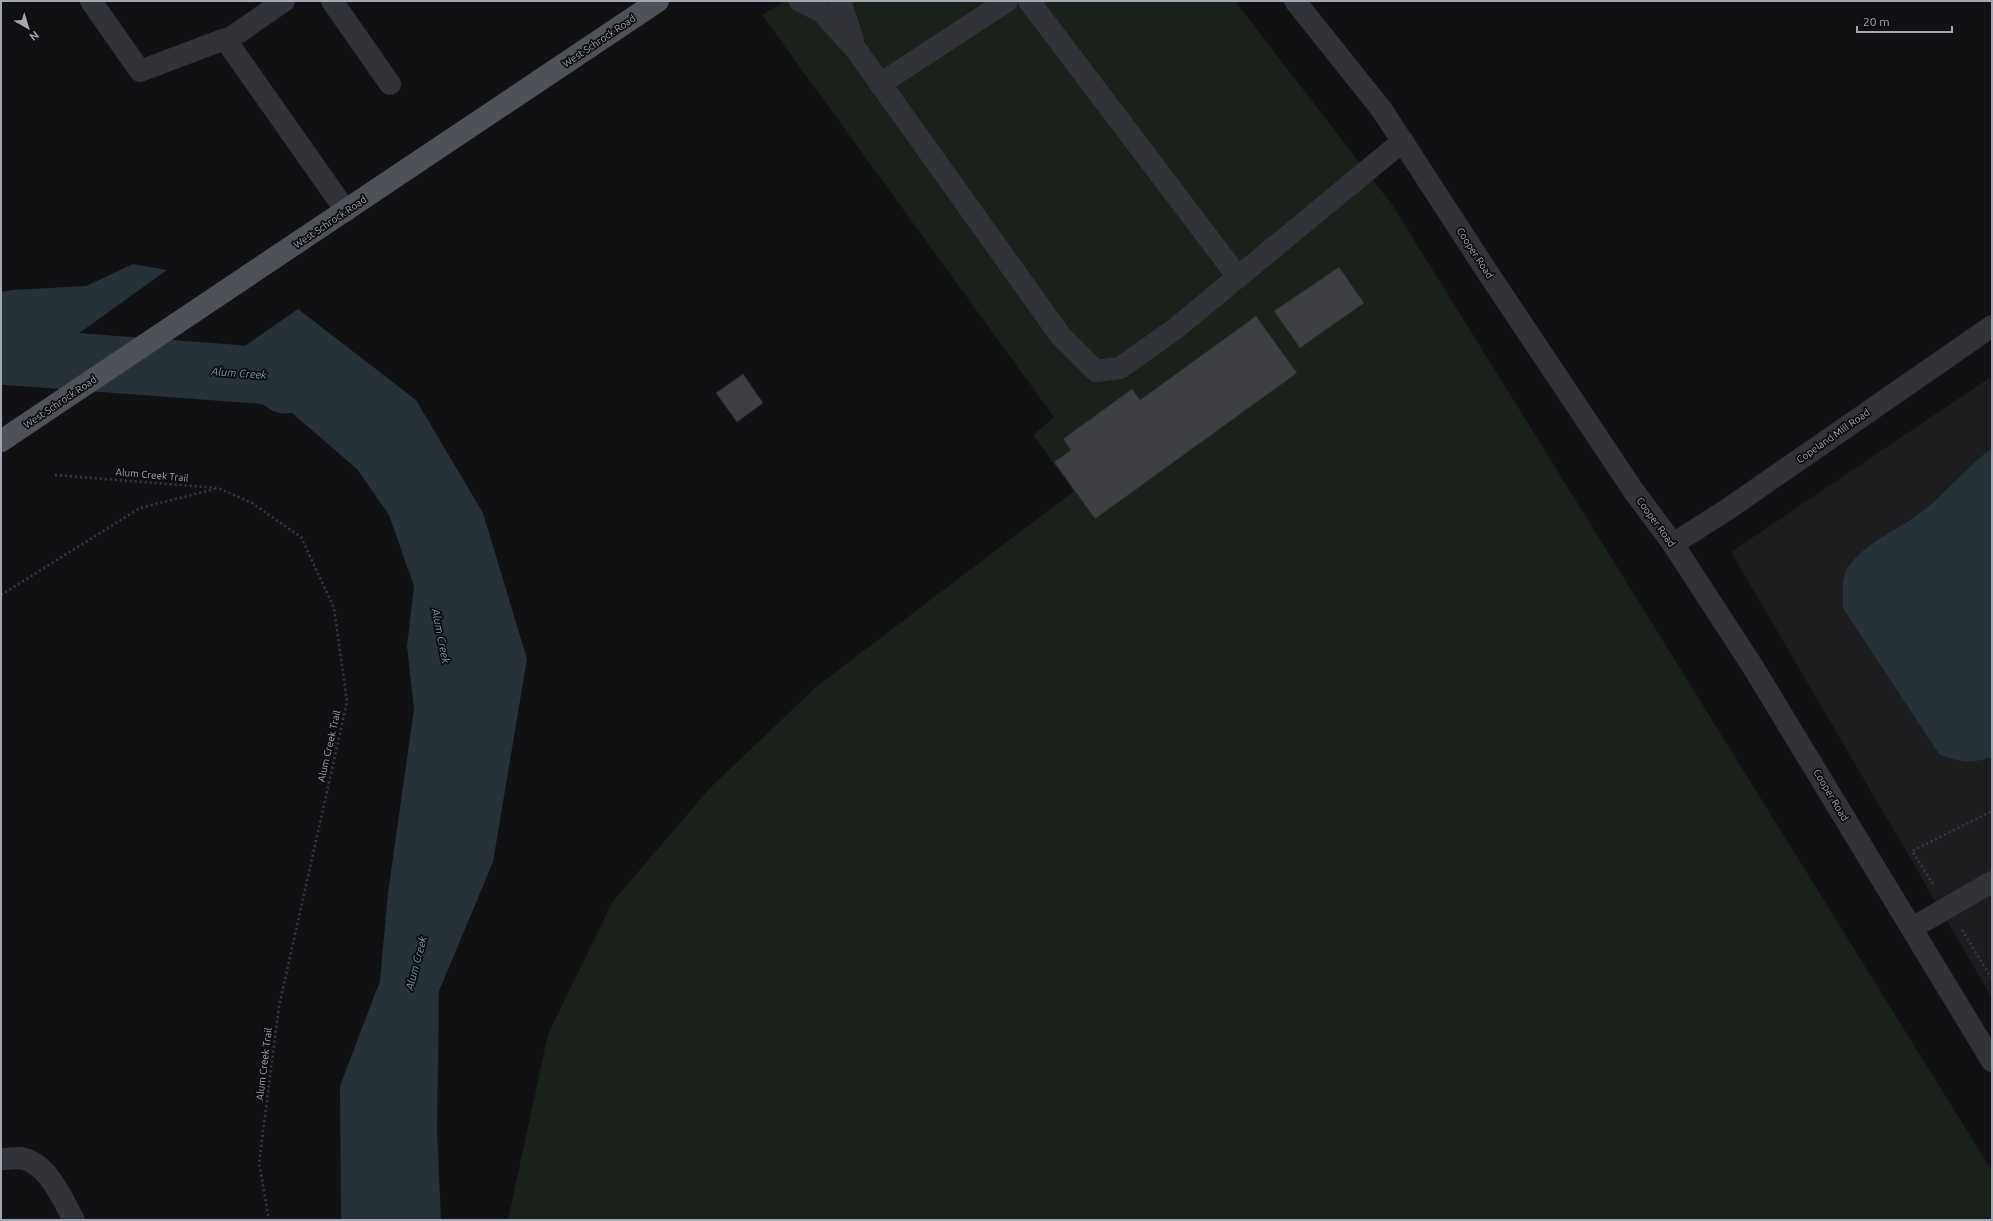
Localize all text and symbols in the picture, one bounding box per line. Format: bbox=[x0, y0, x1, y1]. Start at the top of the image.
north arrow bbox=[8, 8, 48, 48]
scale bar bbox=[1857, 8, 1952, 34]
street label: West Schrock Road bbox=[561, 12, 638, 69]
text: 20 m bbox=[1863, 15, 1890, 28]
text: N bbox=[27, 29, 41, 43]
street label: West Schrock Road bbox=[292, 193, 369, 250]
street label: Cooper Road bbox=[1455, 226, 1496, 281]
water label: Alum Creek bbox=[210, 365, 267, 381]
street label: West Schrock Road bbox=[22, 373, 99, 430]
street label: Copeland Mill Road bbox=[1794, 407, 1872, 465]
street label: Alum Creek Trail bbox=[115, 466, 189, 484]
street label: Cooper Road bbox=[1634, 495, 1678, 549]
water label: Alum Creek bbox=[430, 607, 452, 665]
street label: Alum Creek Trail bbox=[315, 709, 343, 783]
street label: Cooper Road bbox=[1811, 767, 1851, 823]
water label: Alum Creek bbox=[403, 934, 429, 992]
street label: Alum Creek Trail bbox=[254, 1027, 274, 1101]

